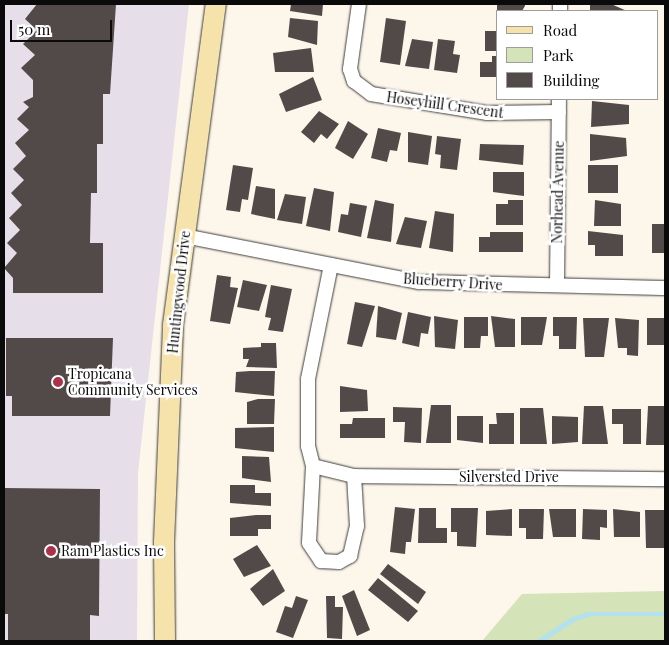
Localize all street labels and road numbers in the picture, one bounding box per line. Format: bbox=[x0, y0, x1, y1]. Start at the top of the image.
street label: Hoseyhill Crescent bbox=[385, 88, 505, 122]
street label: Norhead Avenue bbox=[549, 140, 567, 244]
street label: Huntingwood Drive bbox=[164, 230, 194, 354]
street label: Blueberry Drive bbox=[403, 270, 503, 294]
street label: Silversted Drive bbox=[459, 469, 559, 485]

